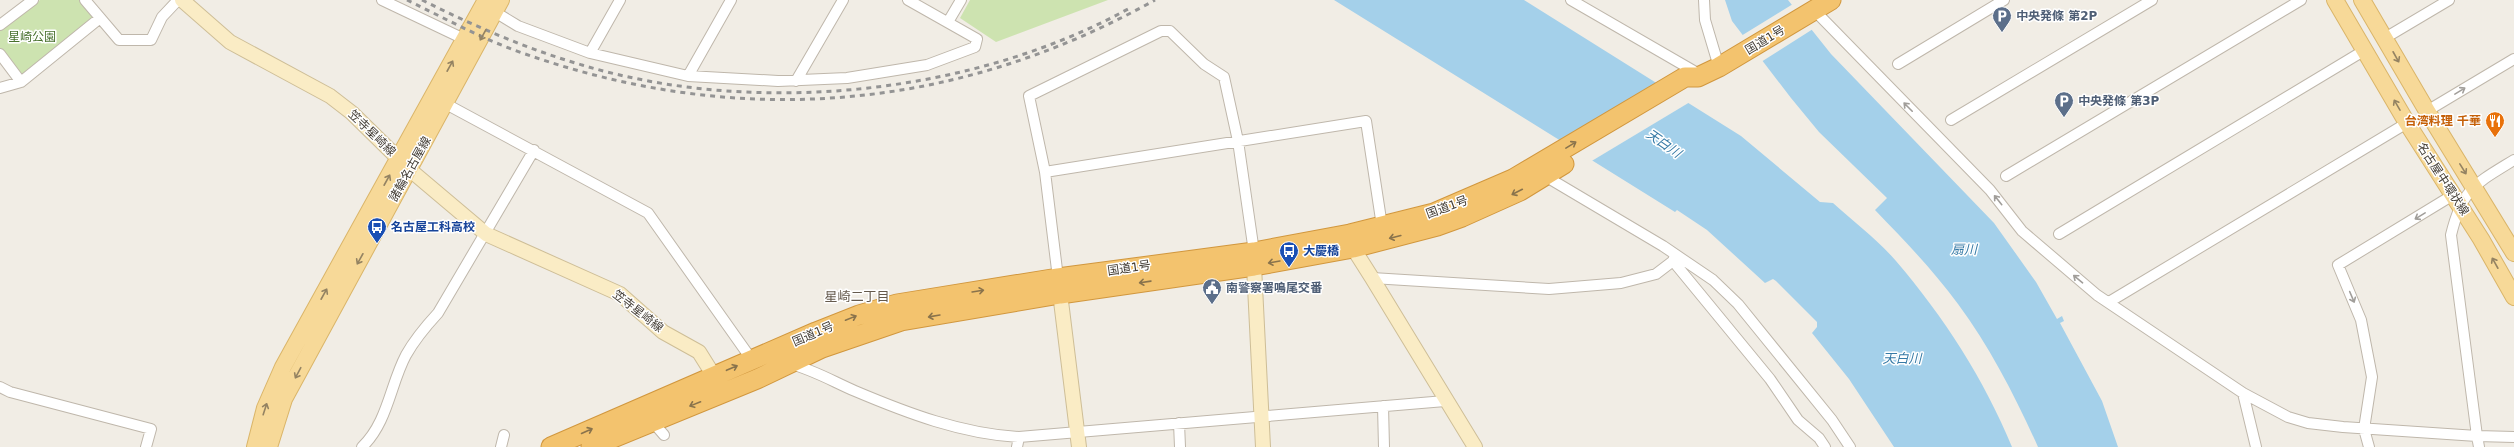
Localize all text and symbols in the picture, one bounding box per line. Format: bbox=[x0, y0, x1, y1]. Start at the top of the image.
parking icon: 中央発條 第2P bbox=[1991, 5, 2013, 33]
place label: 中央発條 第2P bbox=[2016, 9, 2098, 23]
street label: 国道1号 bbox=[1743, 23, 1787, 57]
one-way arrow bbox=[479, 28, 487, 40]
park label: 星崎公園 bbox=[8, 30, 56, 44]
one-way arrow bbox=[2393, 51, 2401, 63]
one-way arrow bbox=[446, 60, 454, 72]
one-way arrow bbox=[2454, 87, 2466, 95]
parking icon: 中央発條 第3P bbox=[2053, 90, 2075, 118]
place label: 中央発條 第3P bbox=[2078, 94, 2160, 108]
one-way arrow bbox=[2392, 99, 2400, 111]
one-way arrow bbox=[1903, 102, 1913, 112]
street label: 笠寺星崎線 bbox=[346, 107, 398, 159]
restaurant icon: 台湾料理 千華 bbox=[2484, 110, 2506, 138]
place label: 台湾料理 千華 bbox=[2405, 114, 2481, 128]
water label: 天白川 bbox=[1643, 126, 1686, 162]
street label: 諸輪名古屋線 bbox=[386, 134, 434, 204]
one-way arrow bbox=[1565, 140, 1577, 148]
street label: 名古屋中環状線 bbox=[2414, 140, 2472, 218]
one-way arrow bbox=[2459, 163, 2467, 175]
one-way arrow bbox=[383, 174, 391, 186]
one-way arrow bbox=[1511, 189, 1523, 197]
street label: 国道1号 bbox=[1424, 193, 1470, 221]
one-way arrow bbox=[1994, 195, 2002, 206]
one-way arrow bbox=[2414, 212, 2426, 220]
bus stop icon: 名古屋工科高校 bbox=[366, 216, 388, 244]
place label: 名古屋工科高校 bbox=[391, 220, 475, 234]
one-way arrow bbox=[1389, 234, 1402, 241]
bus stop icon: 大慶橋 bbox=[1278, 240, 1300, 268]
water label: 扇川 bbox=[1951, 242, 1979, 257]
place label: 大慶橋 bbox=[1303, 244, 1340, 258]
one-way arrow bbox=[356, 253, 363, 265]
one-way arrow bbox=[2490, 257, 2498, 269]
street label: 国道1号 bbox=[1106, 258, 1152, 278]
one-way arrow bbox=[1268, 258, 1281, 266]
one-way arrow bbox=[2073, 274, 2084, 283]
public building icon: 南警察署鳴尾交番 bbox=[1201, 277, 1223, 305]
one-way arrow bbox=[1139, 278, 1152, 286]
place label: 南警察署鳴尾交番 bbox=[1226, 281, 1323, 295]
street label: 笠寺星崎線 bbox=[610, 287, 666, 335]
one-way arrow bbox=[971, 287, 984, 295]
one-way arrow bbox=[320, 288, 328, 300]
district label: 星崎二丁目 bbox=[824, 289, 890, 304]
one-way arrow bbox=[2348, 290, 2356, 302]
one-way arrow bbox=[928, 312, 941, 320]
one-way arrow bbox=[845, 313, 857, 321]
street label: 国道1号 bbox=[790, 319, 836, 349]
water label: 天白川 bbox=[1882, 351, 1923, 366]
one-way arrow bbox=[725, 364, 737, 372]
one-way arrow bbox=[294, 367, 301, 379]
one-way arrow bbox=[689, 400, 701, 408]
one-way arrow bbox=[262, 403, 269, 416]
one-way arrow bbox=[580, 427, 592, 435]

